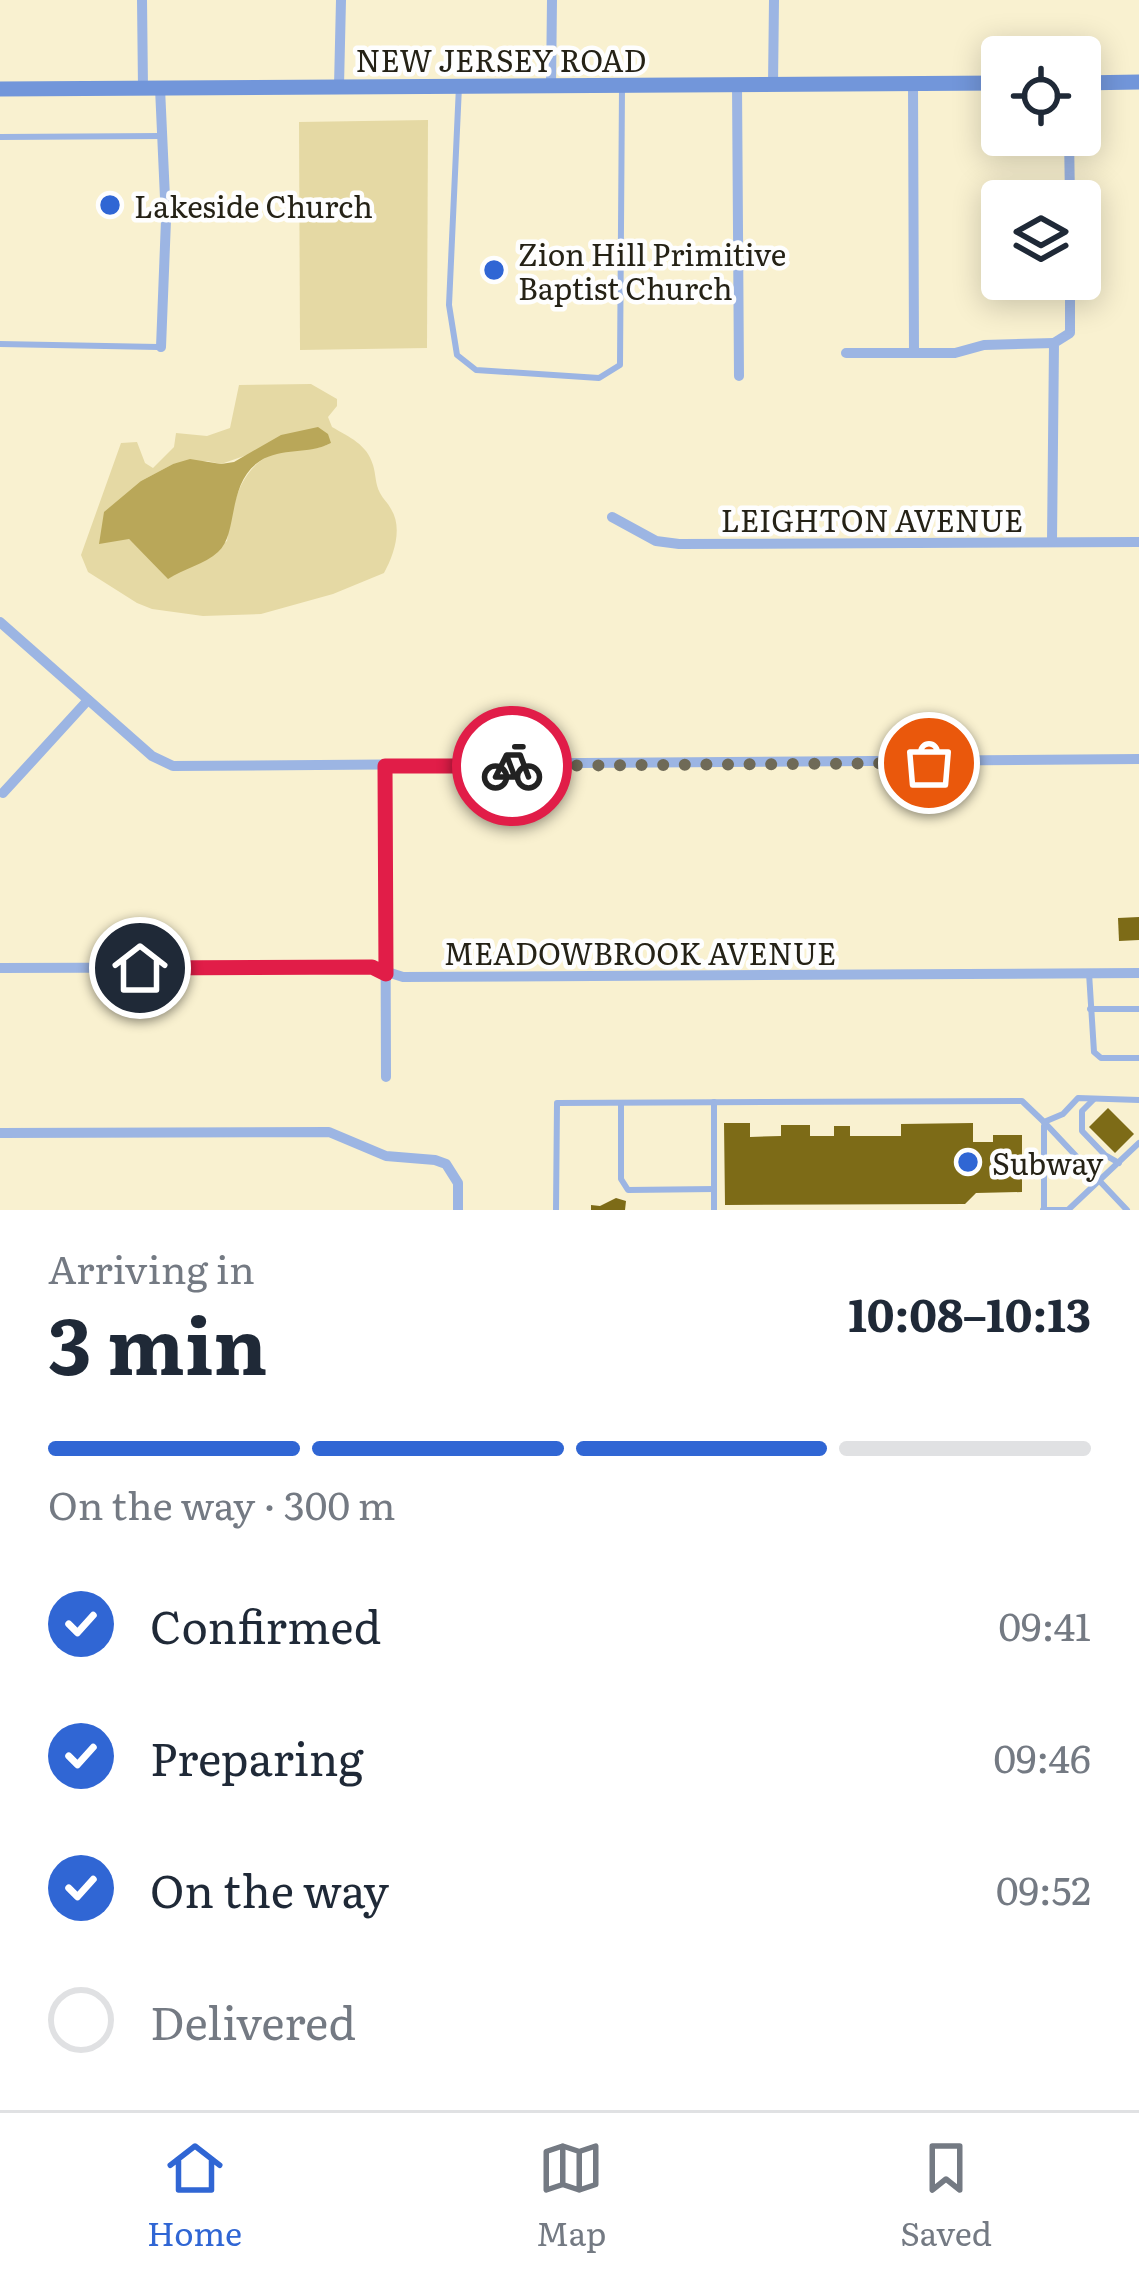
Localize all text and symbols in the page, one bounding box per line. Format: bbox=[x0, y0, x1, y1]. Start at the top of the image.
map controls bbox=[981, 36, 1101, 300]
button: locate bbox=[981, 36, 1101, 156]
street label: NEW JERSEY ROAD bbox=[355, 37, 647, 81]
button: layers bbox=[981, 180, 1101, 300]
place label: Lakeside Church bbox=[134, 183, 373, 227]
marker: Lakeside Church bbox=[97, 192, 123, 218]
place label: Zion Hill Primitive Baptist Church bbox=[518, 231, 786, 309]
marker: Zion Hill Primitive Baptist Church bbox=[481, 257, 507, 283]
street label: LEIGHTON AVENUE bbox=[721, 497, 1023, 541]
courier bbox=[452, 706, 572, 826]
pin bbox=[878, 712, 980, 814]
icon: bag bbox=[896, 730, 962, 796]
icon: bike bbox=[479, 733, 545, 799]
pin bbox=[89, 917, 191, 1019]
street label: MEADOWBROOK AVENUE bbox=[444, 930, 836, 974]
icon: home bbox=[107, 935, 173, 1001]
place label: Subway bbox=[992, 1140, 1104, 1184]
marker: Subway bbox=[955, 1149, 981, 1175]
text: Arriving in bbox=[48, 1238, 255, 1296]
text: 10:08–10:13 bbox=[848, 1279, 1091, 1346]
text: 3 min bbox=[48, 1283, 268, 1399]
text: On the way · 300 m bbox=[48, 1474, 396, 1532]
icon: check bbox=[48, 1591, 114, 1657]
text: Confirmed bbox=[150, 1591, 381, 1658]
text: 09:41 bbox=[998, 1595, 1091, 1653]
icon: check bbox=[48, 1723, 114, 1789]
text: Preparing bbox=[150, 1723, 364, 1790]
text: 09:46 bbox=[993, 1727, 1091, 1785]
icon: check bbox=[48, 1855, 114, 1921]
text: On the way bbox=[150, 1855, 389, 1922]
text: 09:52 bbox=[996, 1859, 1091, 1917]
text: Delivered bbox=[150, 1987, 356, 2054]
tab: Home bbox=[147, 2135, 242, 2256]
tab: Map bbox=[536, 2135, 606, 2256]
tab: Saved bbox=[900, 2135, 992, 2256]

